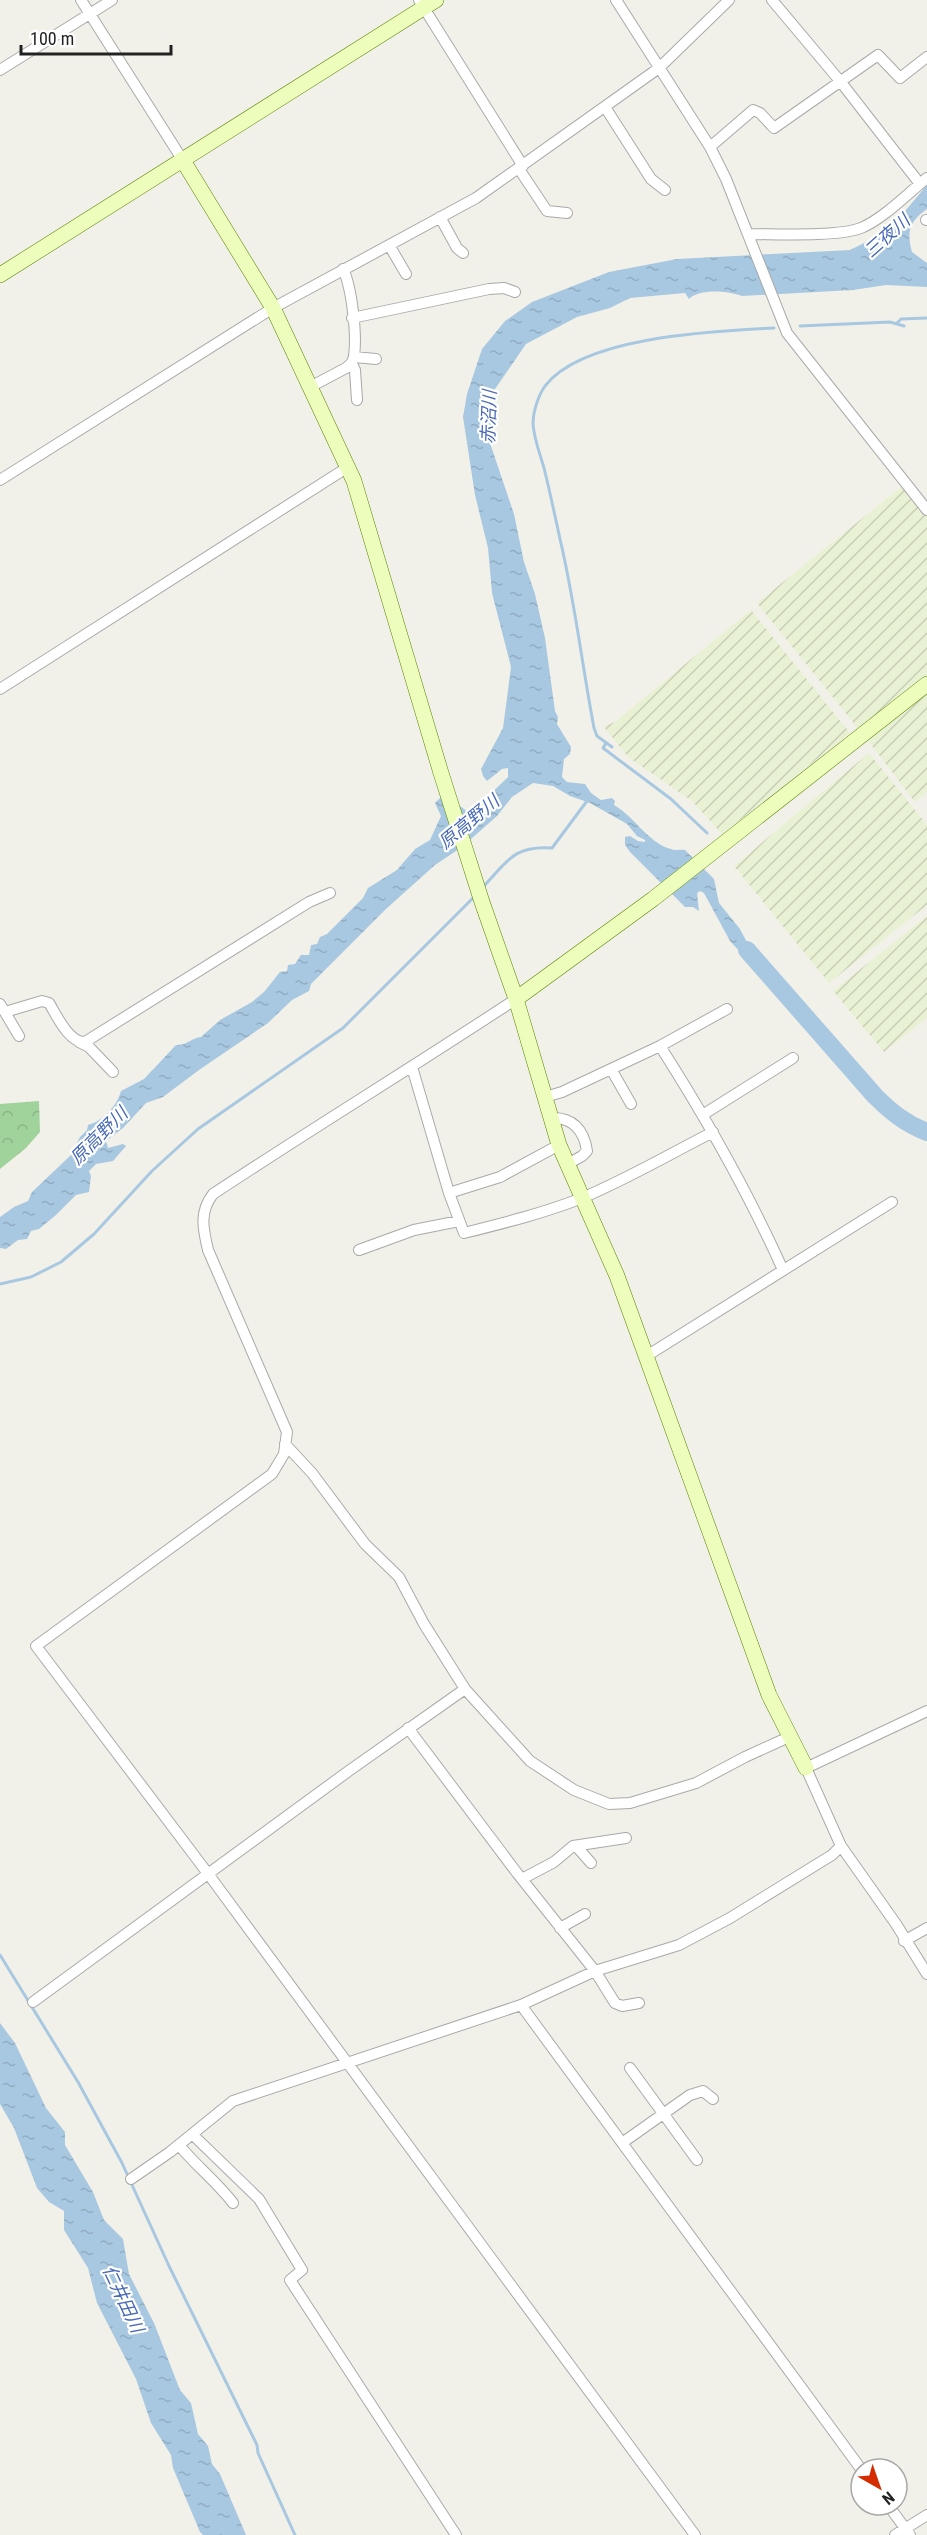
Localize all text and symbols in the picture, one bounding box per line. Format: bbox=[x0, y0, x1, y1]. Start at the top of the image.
scale bar bbox=[21, 18, 171, 56]
text: 100 m bbox=[30, 28, 74, 49]
water label: 三夜川 bbox=[860, 208, 915, 261]
water label: 赤沼川 bbox=[477, 388, 500, 444]
water label: 原高野川 bbox=[434, 789, 505, 853]
water label: 原高野川 bbox=[66, 1101, 133, 1169]
water label: 仁井田川 bbox=[99, 2262, 149, 2338]
north arrow bbox=[849, 2457, 909, 2517]
text: N bbox=[878, 2488, 898, 2509]

